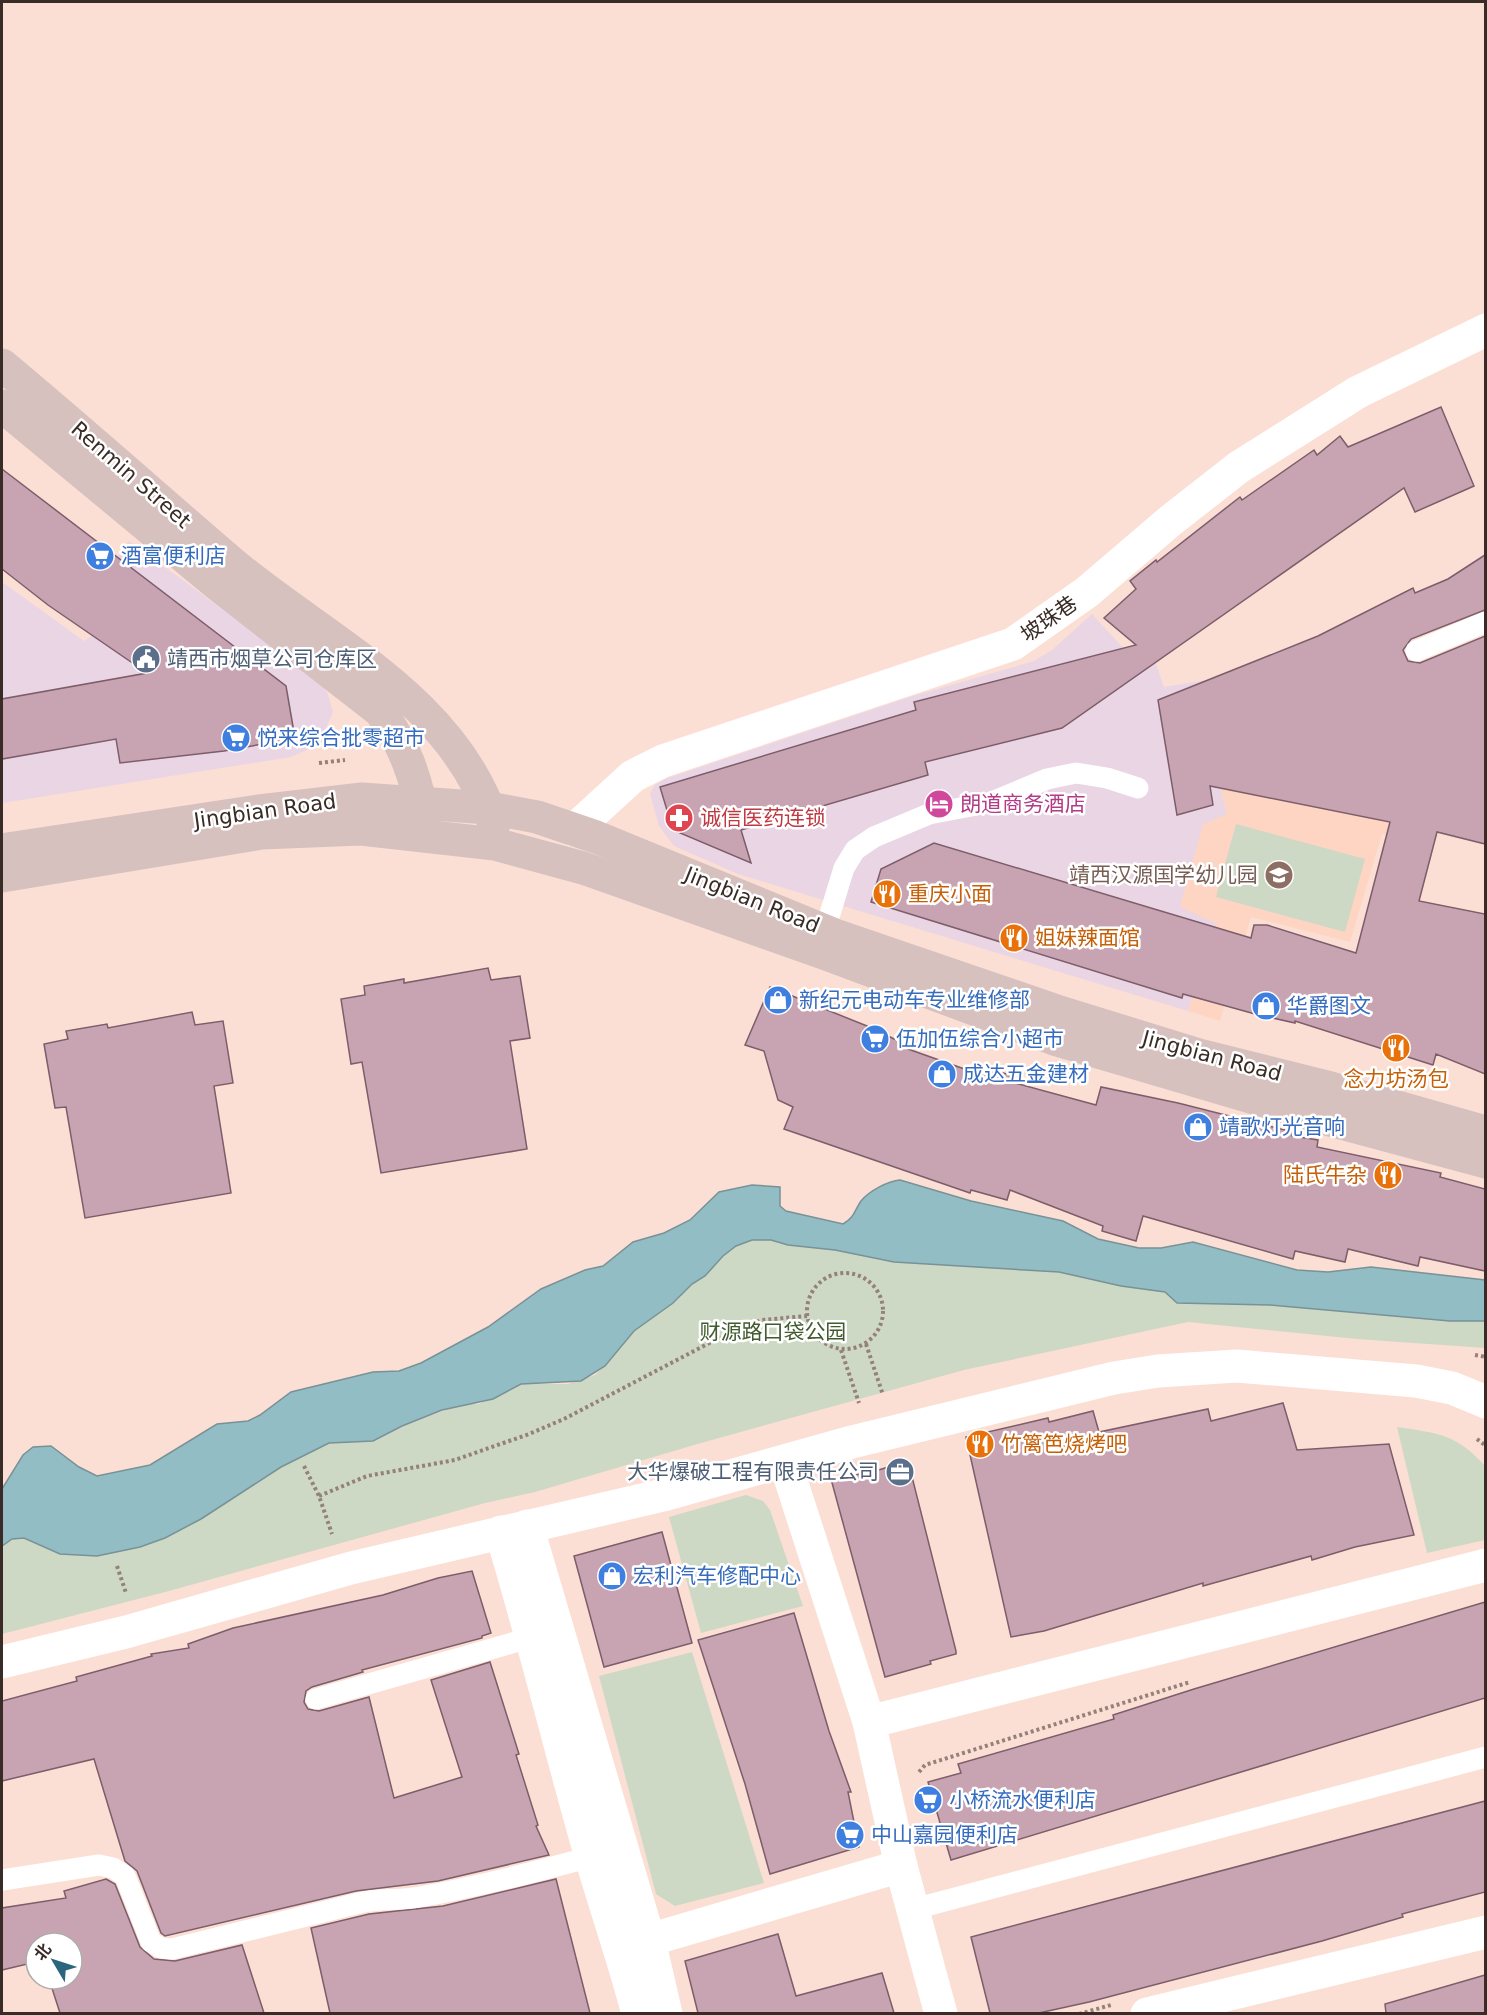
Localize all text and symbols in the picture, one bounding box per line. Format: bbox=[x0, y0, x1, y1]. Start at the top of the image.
street label: Renmin Street bbox=[67, 417, 195, 533]
supermarket icon: 酒富便利店 bbox=[84, 540, 116, 572]
place label: 酒富便利店 bbox=[121, 544, 226, 568]
street label: 坡珠巷 bbox=[1016, 591, 1082, 647]
public building icon: 靖西市烟草公司仓库区 bbox=[130, 643, 162, 675]
place label: 靖西市烟草公司仓库区 bbox=[167, 647, 377, 671]
supermarket icon: 悦来综合批零超市 bbox=[220, 722, 252, 754]
place label: 悦来综合批零超市 bbox=[257, 726, 425, 750]
hotel icon: 朗道商务酒店 bbox=[923, 788, 955, 820]
street label: Jingbian Road bbox=[190, 789, 338, 833]
place label: 朗道商务酒店 bbox=[960, 792, 1086, 816]
pharmacy icon: 诚信医药连锁 bbox=[663, 802, 695, 834]
place label: 诚信医药连锁 bbox=[700, 806, 826, 830]
school or university icon: 靖西汉源国学幼儿园 bbox=[1263, 859, 1295, 891]
street label: Jingbian Road bbox=[679, 861, 823, 938]
place label: 靖西汉源国学幼儿园 bbox=[1069, 863, 1258, 887]
restaurant icon: 重庆小面 bbox=[871, 878, 903, 910]
place label: 重庆小面 bbox=[908, 882, 992, 906]
restaurant icon: 姐妹辣面馆 bbox=[998, 922, 1030, 954]
place label: 姐妹辣面馆 bbox=[1035, 926, 1140, 950]
shop icon: 新纪元电动车专业维修部 bbox=[762, 984, 794, 1016]
place label: 新纪元电动车专业维修部 bbox=[799, 988, 1030, 1012]
shop icon: 华爵图文 bbox=[1250, 990, 1282, 1022]
place label: 华爵图文 bbox=[1287, 994, 1371, 1018]
supermarket icon: 伍加伍综合小超市 bbox=[859, 1023, 891, 1055]
street label: Jingbian Road bbox=[1138, 1025, 1284, 1086]
place label: 伍加伍综合小超市 bbox=[896, 1027, 1064, 1051]
restaurant icon: 念力坊汤包 bbox=[1380, 1032, 1412, 1064]
shop icon: 成达五金建材 bbox=[926, 1058, 958, 1090]
place label: 成达五金建材 bbox=[963, 1062, 1089, 1086]
place label: 念力坊汤包 bbox=[1344, 1067, 1449, 1091]
shop icon: 靖歌灯光音响 bbox=[1182, 1111, 1214, 1143]
place label: 靖歌灯光音响 bbox=[1219, 1115, 1345, 1139]
restaurant icon: 陆氏牛杂 bbox=[1372, 1159, 1404, 1191]
place label: 陆氏牛杂 bbox=[1283, 1163, 1367, 1187]
park label: 财源路口袋公园 bbox=[700, 1320, 847, 1344]
restaurant icon: 竹篱笆烧烤吧 bbox=[964, 1428, 996, 1460]
place label: 竹篱笆烧烤吧 bbox=[1001, 1432, 1127, 1456]
office icon: 大华爆破工程有限责任公司 bbox=[884, 1456, 916, 1488]
place label: 大华爆破工程有限责任公司 bbox=[627, 1460, 879, 1484]
shop icon: 宏利汽车修配中心 bbox=[596, 1560, 628, 1592]
place label: 宏利汽车修配中心 bbox=[633, 1564, 801, 1588]
supermarket icon: 小桥流水便利店 bbox=[912, 1784, 944, 1816]
place label: 小桥流水便利店 bbox=[949, 1788, 1096, 1812]
supermarket icon: 中山嘉园便利店 bbox=[834, 1819, 866, 1851]
place label: 中山嘉园便利店 bbox=[871, 1823, 1018, 1847]
north arrow bbox=[24, 1931, 84, 1991]
text: 北 bbox=[30, 1940, 55, 1964]

